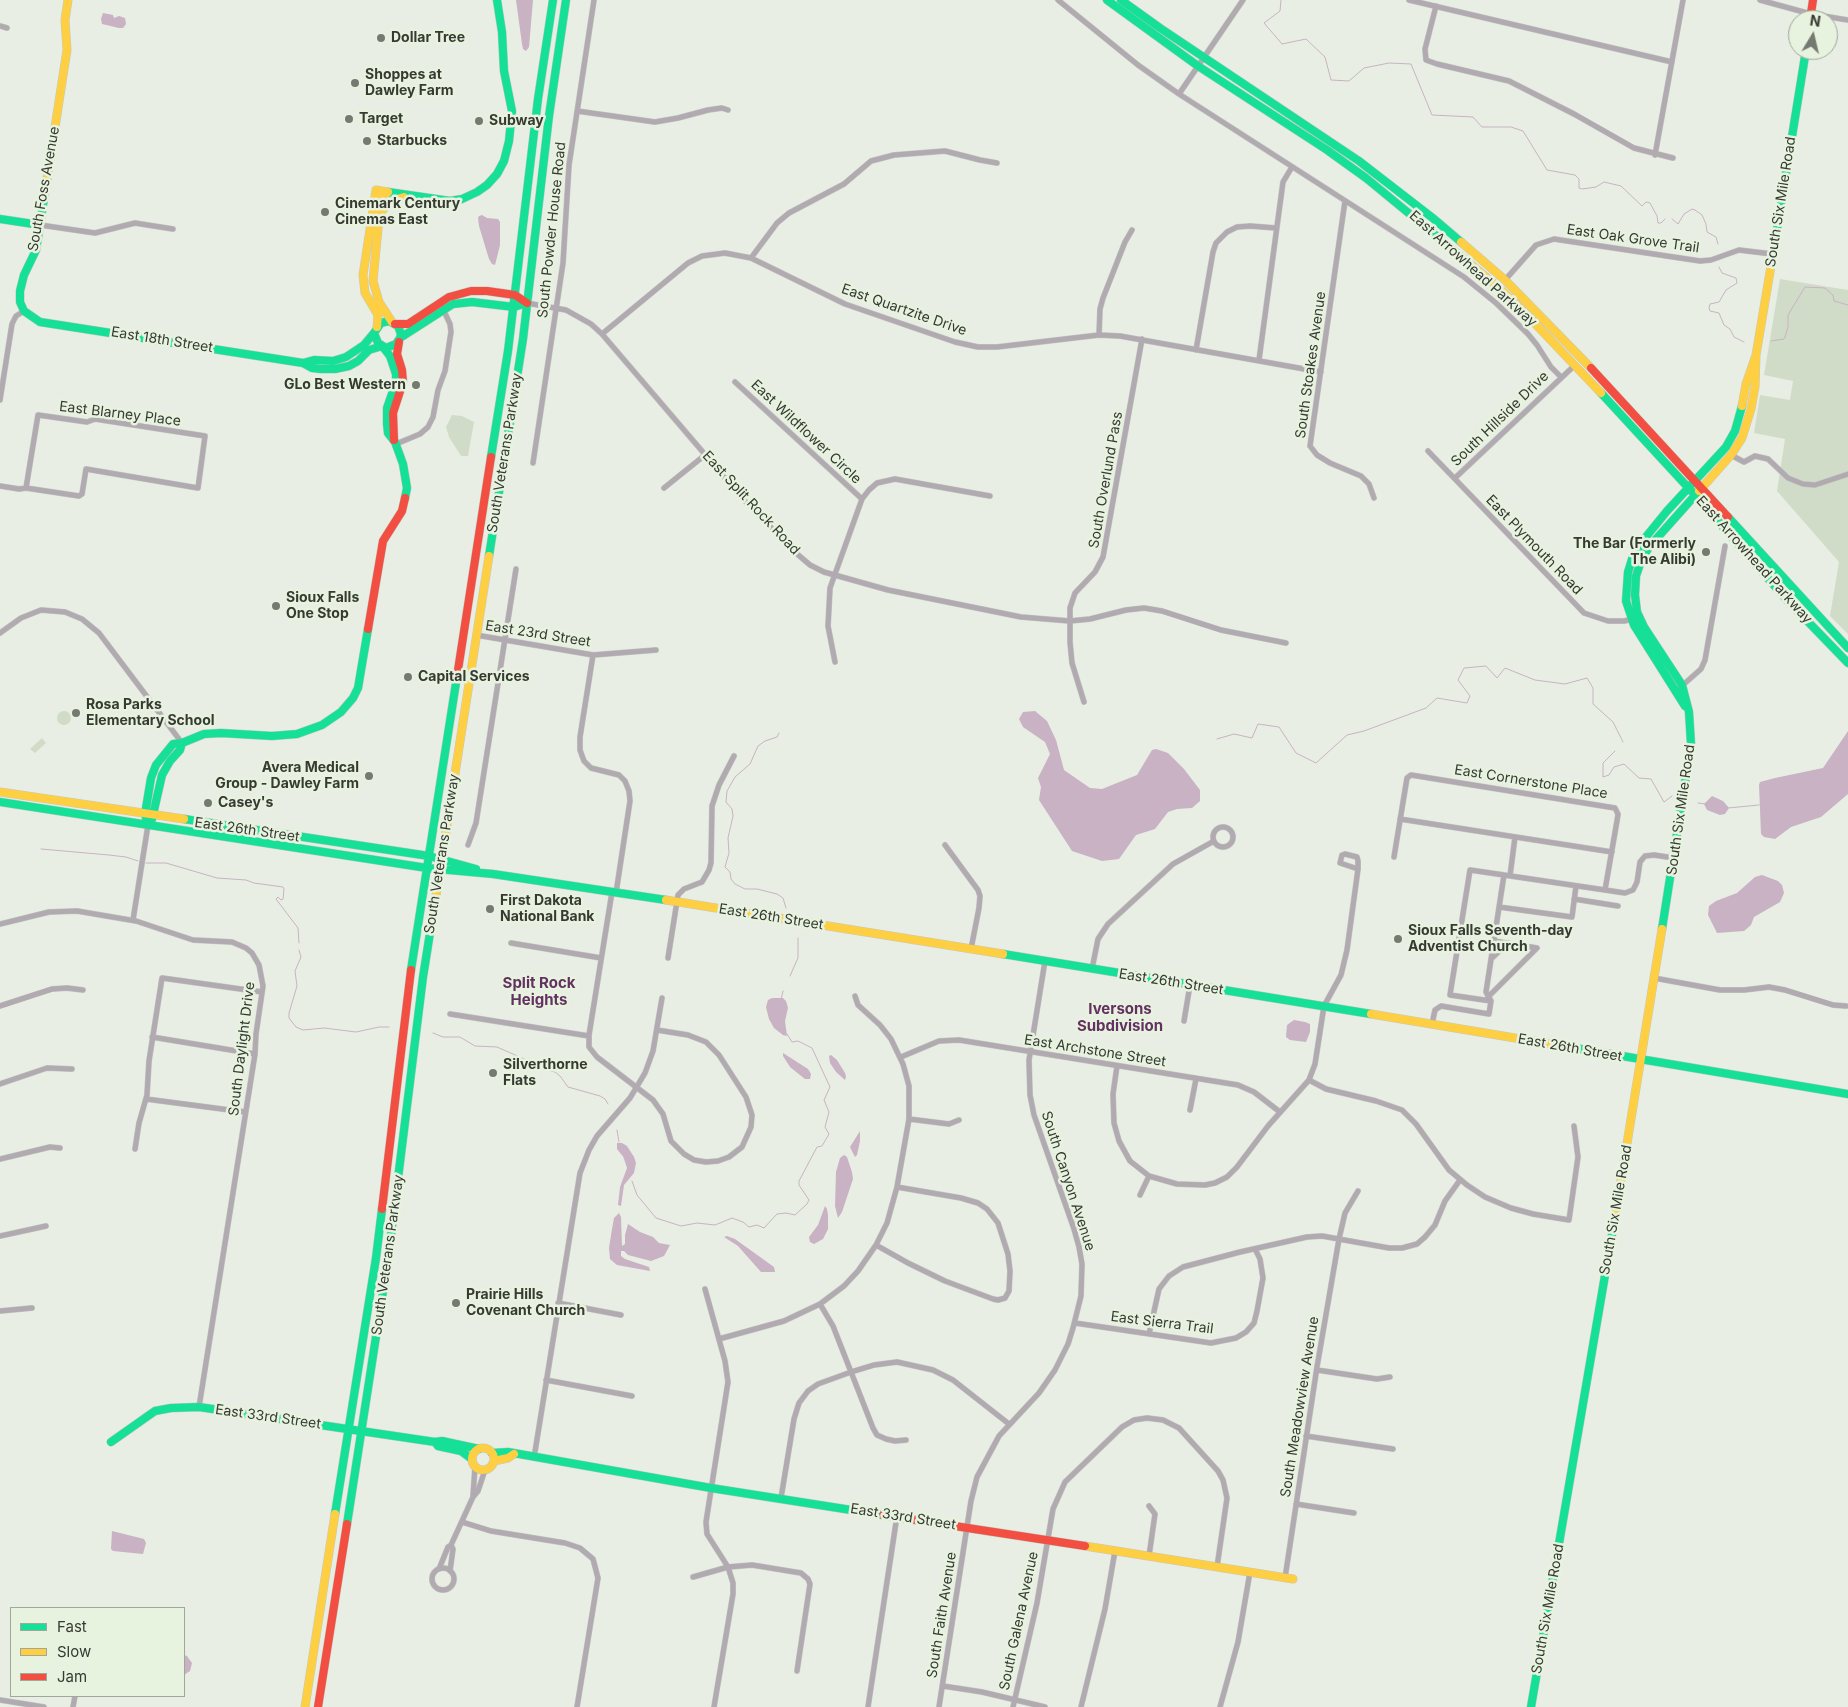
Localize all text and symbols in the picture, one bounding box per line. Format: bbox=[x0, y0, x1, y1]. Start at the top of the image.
north arrow bbox=[1788, 10, 1838, 60]
text: N bbox=[1809, 11, 1822, 30]
place label: Dollar Tree bbox=[391, 30, 465, 46]
marker: Dollar Tree bbox=[375, 32, 387, 44]
place label: Shoppes at Dawley Farm bbox=[365, 67, 453, 100]
marker: Shoppes at Dawley Farm bbox=[349, 77, 361, 89]
place label: Target bbox=[359, 111, 403, 127]
marker: Target bbox=[343, 113, 355, 125]
place label: Subway bbox=[489, 113, 544, 129]
marker: Subway bbox=[473, 115, 485, 127]
street label: South Foss Avenue bbox=[25, 125, 63, 253]
place label: Starbucks bbox=[377, 133, 447, 149]
marker: Starbucks bbox=[361, 135, 373, 147]
street label: South Six Mile Road bbox=[1762, 136, 1800, 268]
street label: South Powder House Road bbox=[534, 141, 570, 319]
place label: Cinemark Century Cinemas East bbox=[335, 196, 460, 228]
marker: Cinemark Century Cinemas East bbox=[319, 206, 331, 218]
street label: East Arrowhead Parkway bbox=[1406, 207, 1540, 331]
street label: East Oak Grove Trail bbox=[1566, 221, 1700, 257]
street label: East Quartzite Drive bbox=[839, 281, 969, 339]
street label: South Stoakes Avenue bbox=[1292, 290, 1330, 440]
street label: East 18th Street bbox=[110, 324, 214, 356]
street label: South Hillside Drive bbox=[1448, 368, 1552, 470]
street label: South Veterans Parkway bbox=[484, 372, 526, 534]
street label: East Wildflower Circle bbox=[747, 376, 865, 488]
place label: GLo Best Western bbox=[284, 377, 406, 393]
marker: GLo Best Western bbox=[410, 379, 422, 391]
street label: East Blarney Place bbox=[58, 398, 182, 430]
street label: South Overlund Pass bbox=[1086, 410, 1126, 550]
street label: East Split Rock Road bbox=[699, 448, 803, 558]
street label: East Plymouth Road bbox=[1482, 492, 1586, 598]
street label: East Arrowhead Parkway bbox=[1692, 493, 1816, 627]
place label: The Bar (Formerly The Alibi) bbox=[1573, 536, 1696, 568]
marker: The Bar (Formerly The Alibi) bbox=[1700, 546, 1712, 558]
place label: Sioux Falls One Stop bbox=[286, 590, 359, 622]
marker: Sioux Falls One Stop bbox=[270, 600, 282, 612]
street label: East 23rd Street bbox=[484, 617, 592, 651]
place label: Capital Services bbox=[418, 669, 530, 685]
marker: Capital Services bbox=[402, 671, 414, 683]
place label: Rosa Parks Elementary School bbox=[86, 697, 215, 730]
marker: Rosa Parks Elementary School bbox=[70, 707, 82, 719]
street label: South Six Mile Road bbox=[1664, 744, 1698, 876]
place label: Avera Medical Group - Dawley Farm bbox=[215, 760, 359, 792]
street label: East Cornerstone Place bbox=[1453, 762, 1609, 802]
marker: Avera Medical Group - Dawley Farm bbox=[363, 770, 375, 782]
street label: South Veterans Parkway bbox=[421, 773, 463, 935]
place label: Casey's bbox=[218, 795, 273, 811]
marker: Casey's bbox=[202, 797, 214, 809]
street label: East 26th Street bbox=[193, 814, 301, 846]
place label: First Dakota National Bank bbox=[500, 893, 594, 926]
street label: East 26th Street bbox=[717, 900, 825, 934]
marker: First Dakota National Bank bbox=[484, 903, 496, 915]
place label: Sioux Falls Seventh-day Adventist Church bbox=[1408, 923, 1573, 956]
marker: Sioux Falls Seventh-day Adventist Church bbox=[1392, 933, 1404, 945]
street label: East 26th Street bbox=[1117, 965, 1225, 999]
district label: Split Rock Heights bbox=[503, 974, 575, 1009]
street label: South Daylight Drive bbox=[225, 981, 259, 1117]
district label: Iversons Subdivision bbox=[1077, 1000, 1163, 1035]
street label: East Archstone Street bbox=[1023, 1031, 1167, 1071]
street label: East 26th Street bbox=[1516, 1031, 1624, 1065]
place label: Silverthorne Flats bbox=[503, 1057, 588, 1090]
marker: Silverthorne Flats bbox=[487, 1067, 499, 1079]
street label: South Canyon Avenue bbox=[1037, 1109, 1099, 1253]
street label: South Six Mile Road bbox=[1596, 1144, 1636, 1276]
street label: South Veterans Parkway bbox=[368, 1174, 408, 1336]
place label: Prairie Hills Covenant Church bbox=[466, 1287, 585, 1320]
marker: Prairie Hills Covenant Church bbox=[450, 1297, 462, 1309]
street label: East Sierra Trail bbox=[1110, 1308, 1214, 1338]
street label: South Meadowview Avenue bbox=[1277, 1315, 1323, 1499]
street label: East 33rd Street bbox=[214, 1401, 322, 1433]
street label: East 33rd Street bbox=[849, 1500, 957, 1534]
street label: South Six Mile Road bbox=[1528, 1543, 1568, 1675]
street label: South Galena Avenue bbox=[996, 1550, 1042, 1692]
street label: South Faith Avenue bbox=[924, 1551, 960, 1679]
legend bbox=[10, 1607, 185, 1697]
text: Fast bbox=[57, 1617, 87, 1636]
text: Slow bbox=[57, 1642, 91, 1661]
text: Jam bbox=[57, 1667, 87, 1686]

